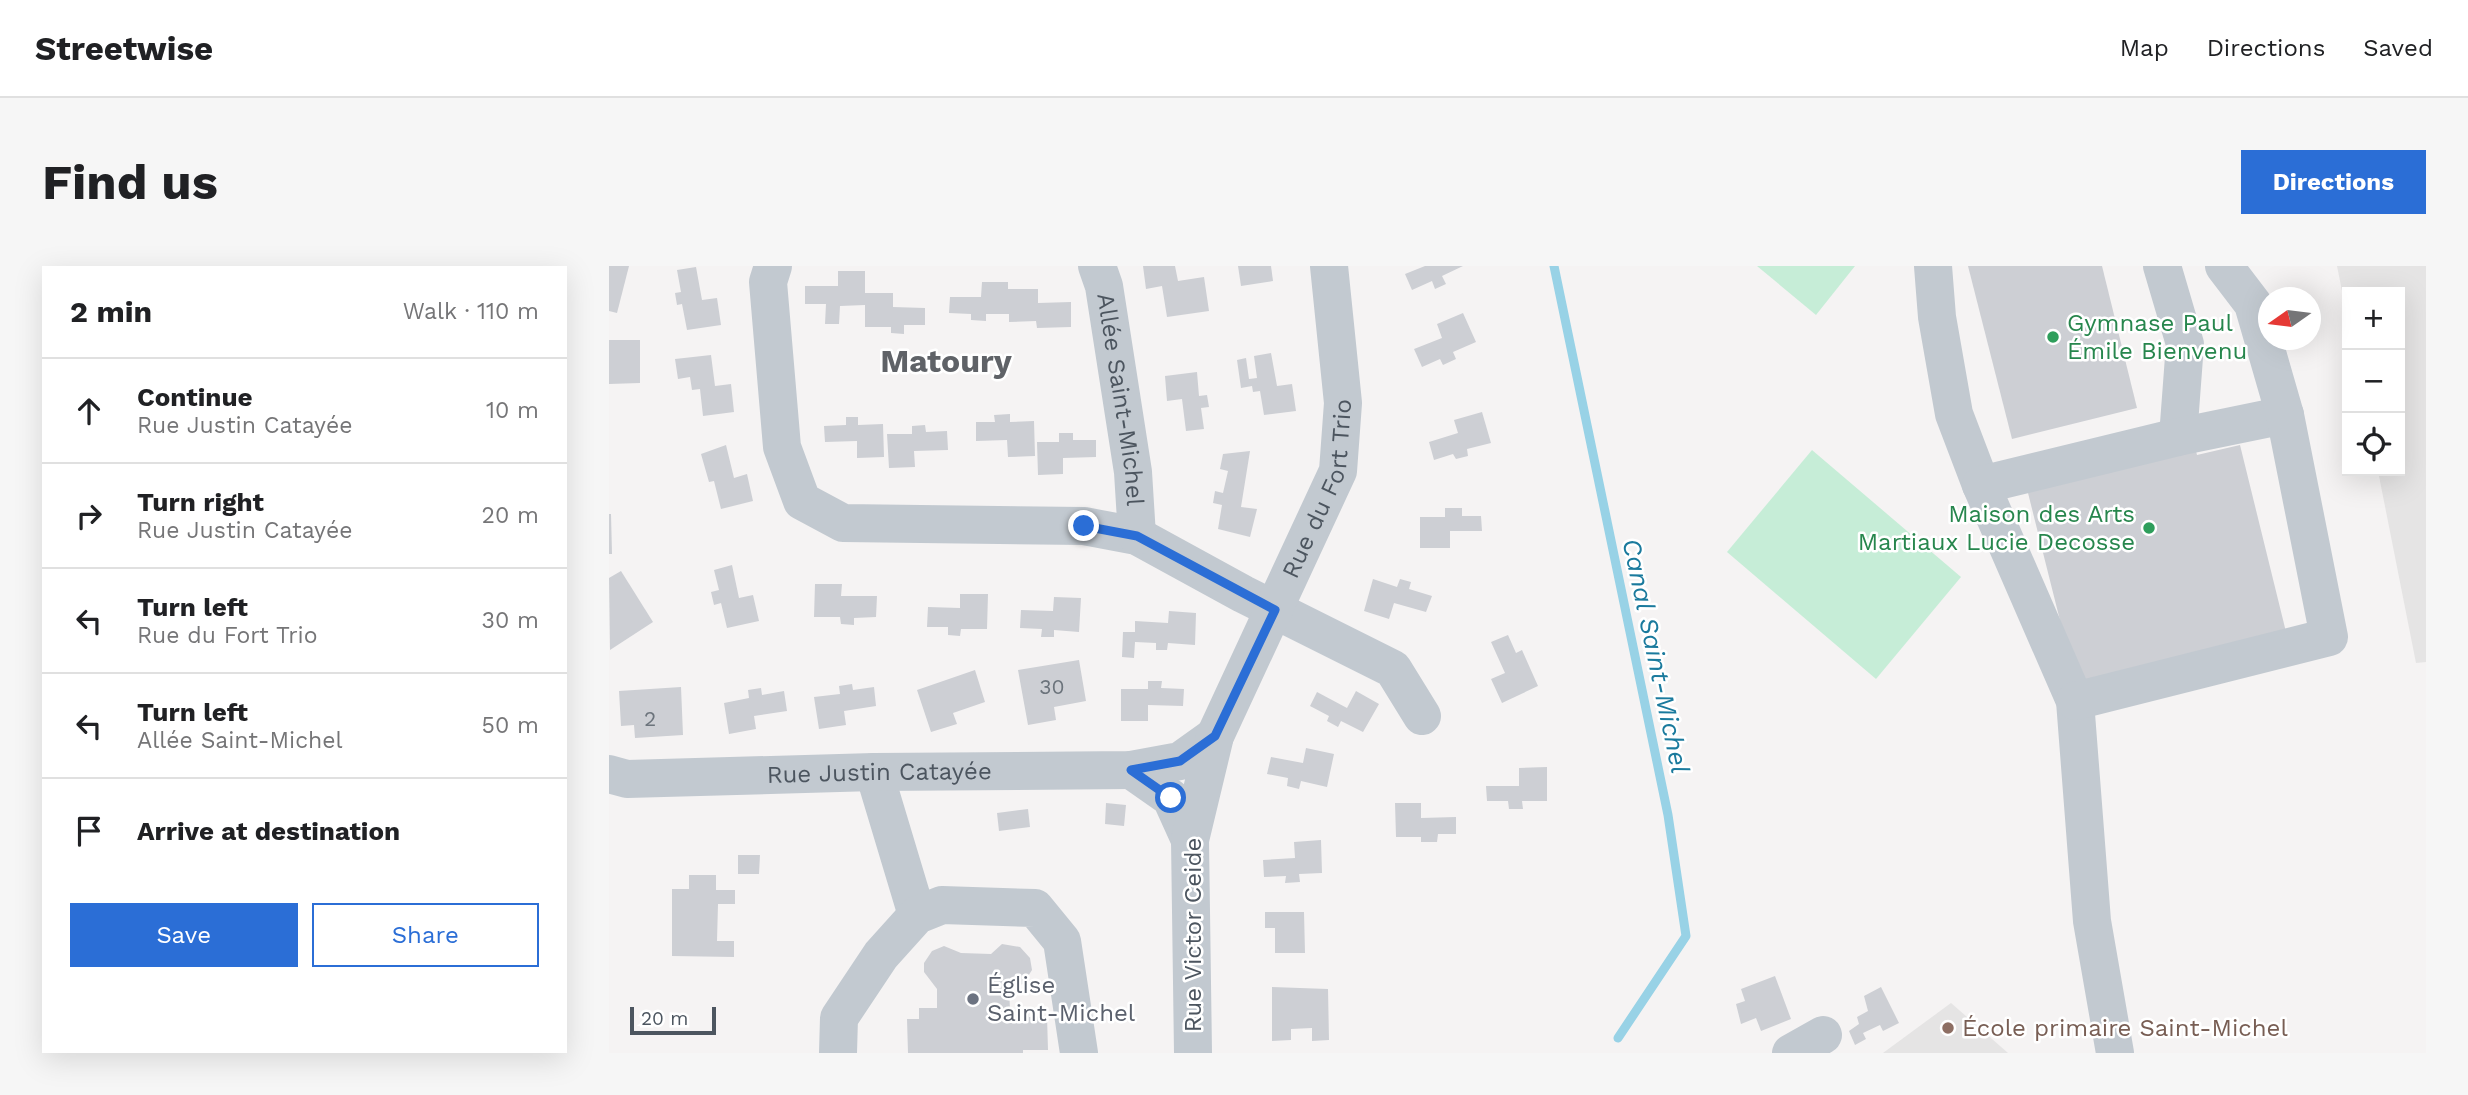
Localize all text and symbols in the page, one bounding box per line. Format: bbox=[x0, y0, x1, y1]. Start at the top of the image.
text: Streetwise bbox=[35, 29, 213, 68]
text: Map bbox=[2120, 34, 2169, 62]
text: Directions bbox=[2207, 34, 2325, 62]
text: Saved bbox=[2363, 34, 2433, 62]
button: Directions bbox=[2241, 150, 2426, 214]
text: Find us bbox=[42, 153, 218, 211]
north arrow bbox=[2258, 287, 2321, 350]
map controls bbox=[2342, 287, 2405, 476]
button: + bbox=[2342, 287, 2405, 350]
street label: Allée Saint-Michel bbox=[1091, 291, 1149, 507]
text: 2 min bbox=[70, 294, 152, 329]
text: Walk · 110 m bbox=[403, 298, 539, 325]
place label: Gymnase Paul Émile Bienvenu bbox=[2067, 309, 2247, 365]
marker: Gymnase Paul Émile Bienvenu bbox=[2045, 329, 2061, 345]
district label: Matoury bbox=[880, 342, 1013, 380]
button: − bbox=[2342, 350, 2405, 413]
text: Continue bbox=[137, 382, 253, 412]
icon: ahead bbox=[70, 392, 108, 430]
text: 10 m bbox=[486, 397, 539, 424]
street label: Rue du Fort Trio bbox=[1276, 398, 1357, 582]
text: Rue Justin Catayée bbox=[137, 412, 353, 439]
button: locate bbox=[2342, 413, 2405, 476]
text: Turn right bbox=[137, 487, 264, 517]
icon: right bbox=[70, 497, 108, 535]
place label: Maison des Arts Martiaux Lucie Decosse bbox=[1858, 500, 2135, 556]
text: 20 m bbox=[482, 502, 539, 529]
route end bbox=[1068, 510, 1099, 541]
text: Rue Justin Catayée bbox=[137, 517, 353, 544]
marker: Maison des Arts Martiaux Lucie Decosse bbox=[2141, 520, 2157, 536]
water label: Canal Saint-Michel bbox=[1616, 536, 1696, 776]
text: Turn left bbox=[137, 592, 248, 622]
icon: left bbox=[70, 602, 108, 640]
text: 30 m bbox=[482, 607, 539, 634]
text: Rue du Fort Trio bbox=[137, 622, 318, 649]
house number: 30 bbox=[1039, 674, 1065, 699]
text: Turn left bbox=[137, 697, 248, 727]
house number: 2 bbox=[644, 706, 656, 731]
icon: left bbox=[70, 707, 108, 745]
text: 50 m bbox=[482, 712, 539, 739]
text: Allée Saint-Michel bbox=[137, 727, 343, 754]
street label: Rue Justin Catayée bbox=[766, 757, 992, 789]
route start bbox=[1155, 782, 1186, 813]
icon: arrive bbox=[70, 812, 108, 850]
text: Arrive at destination bbox=[137, 816, 400, 846]
street label: Rue Victor Ceide bbox=[1179, 838, 1207, 1032]
button: Save bbox=[70, 903, 298, 967]
button: Share bbox=[312, 903, 539, 967]
place label: Église Saint-Michel bbox=[987, 971, 1136, 1027]
marker: Église Saint-Michel bbox=[965, 991, 981, 1007]
scale bar bbox=[630, 1004, 716, 1036]
text: 20 m bbox=[641, 1007, 688, 1030]
place label: École primaire Saint-Michel bbox=[1962, 1014, 2288, 1042]
marker: École primaire Saint-Michel bbox=[1940, 1020, 1956, 1036]

